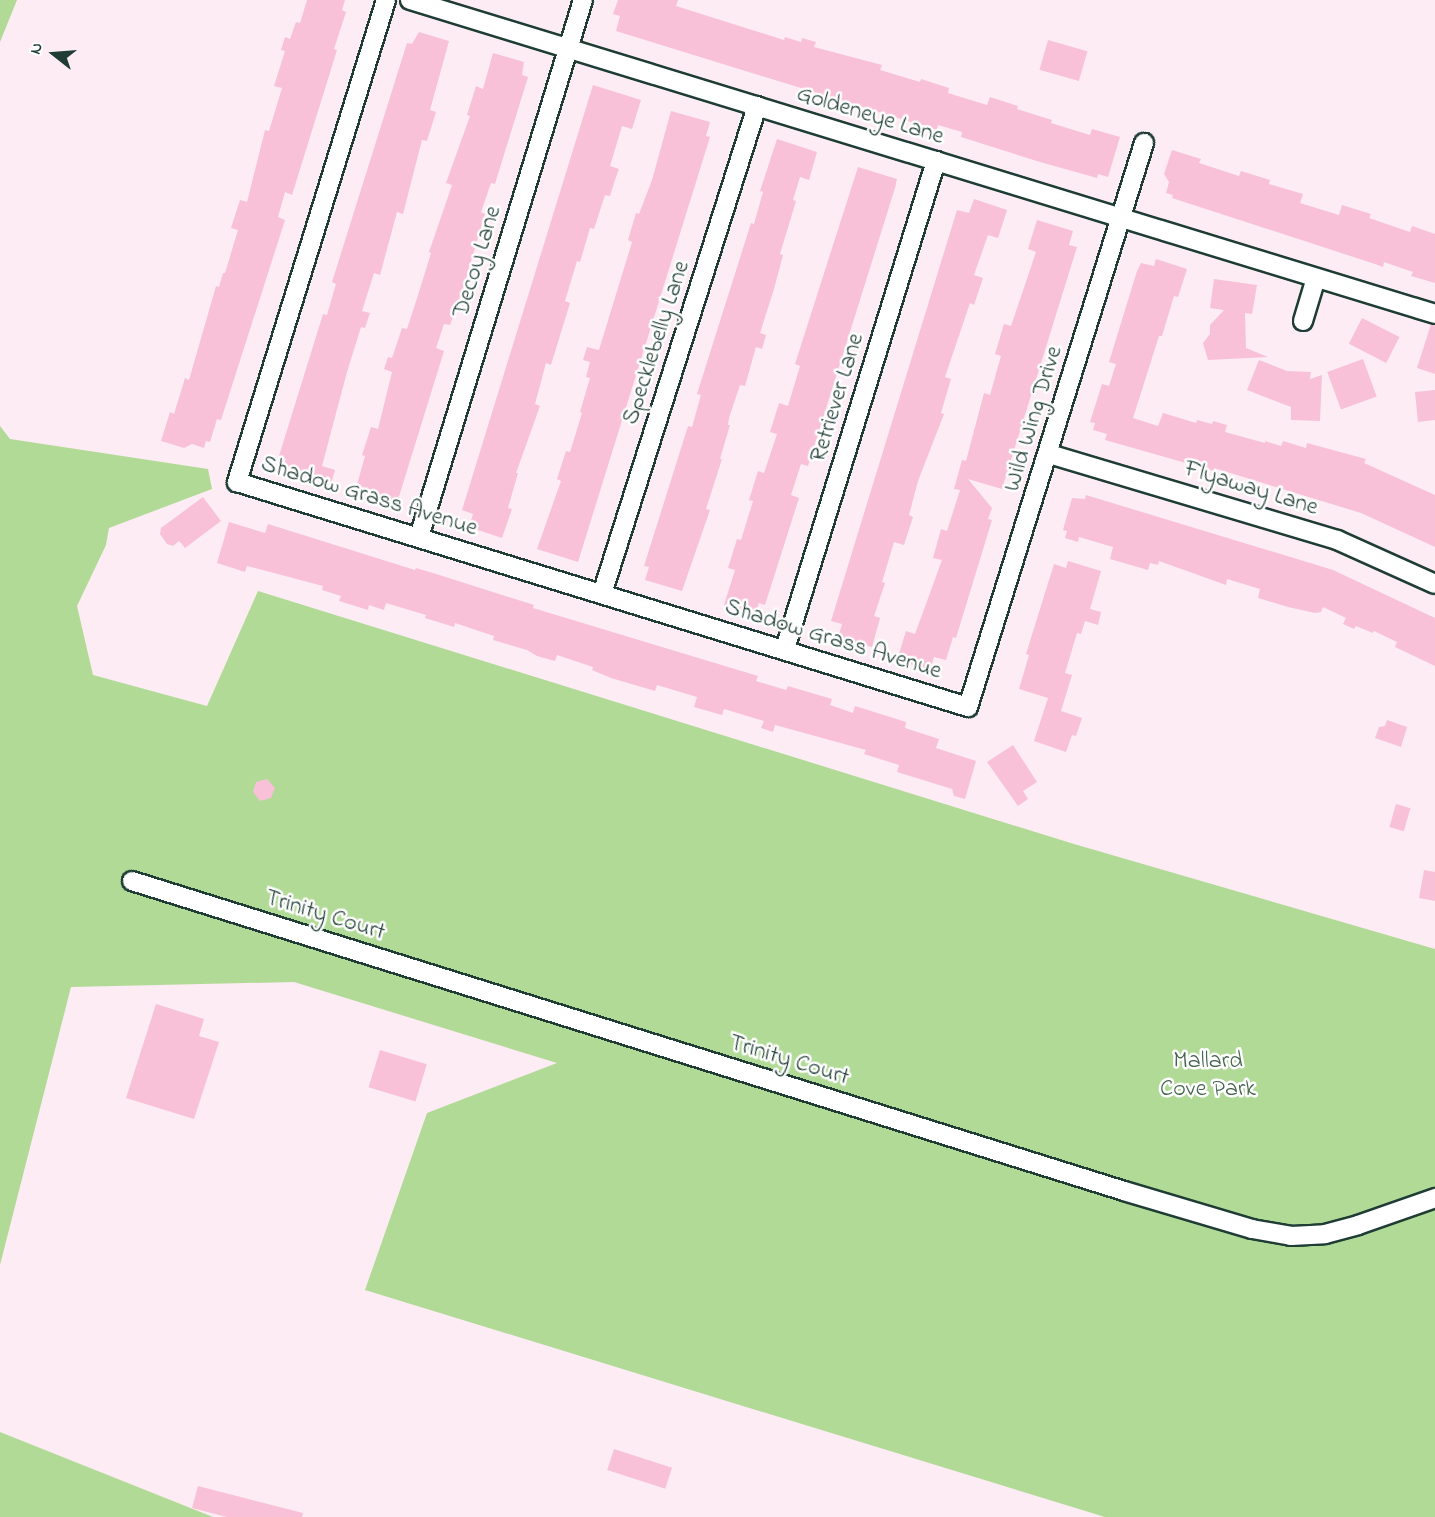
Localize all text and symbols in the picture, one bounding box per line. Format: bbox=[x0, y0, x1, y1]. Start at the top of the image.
north arrow bbox=[24, 24, 84, 84]
text: N bbox=[24, 40, 50, 57]
street label: Goldeneye Lane bbox=[793, 80, 947, 152]
street label: Decoy Lane bbox=[447, 203, 509, 321]
street label: Specklebelly Lane bbox=[617, 258, 697, 428]
street label: Retriever Lane bbox=[805, 330, 871, 466]
street label: Wild Wing Drive bbox=[998, 343, 1070, 495]
street label: Shadow Grass Avenue bbox=[257, 450, 481, 544]
street label: Flyaway Lane bbox=[1181, 455, 1321, 523]
street label: Shadow Grass Avenue bbox=[721, 593, 945, 687]
street label: Trinity Court bbox=[262, 884, 388, 948]
street label: Trinity Court bbox=[726, 1029, 852, 1093]
park label: Mallard Cove Park bbox=[1160, 1048, 1256, 1104]

